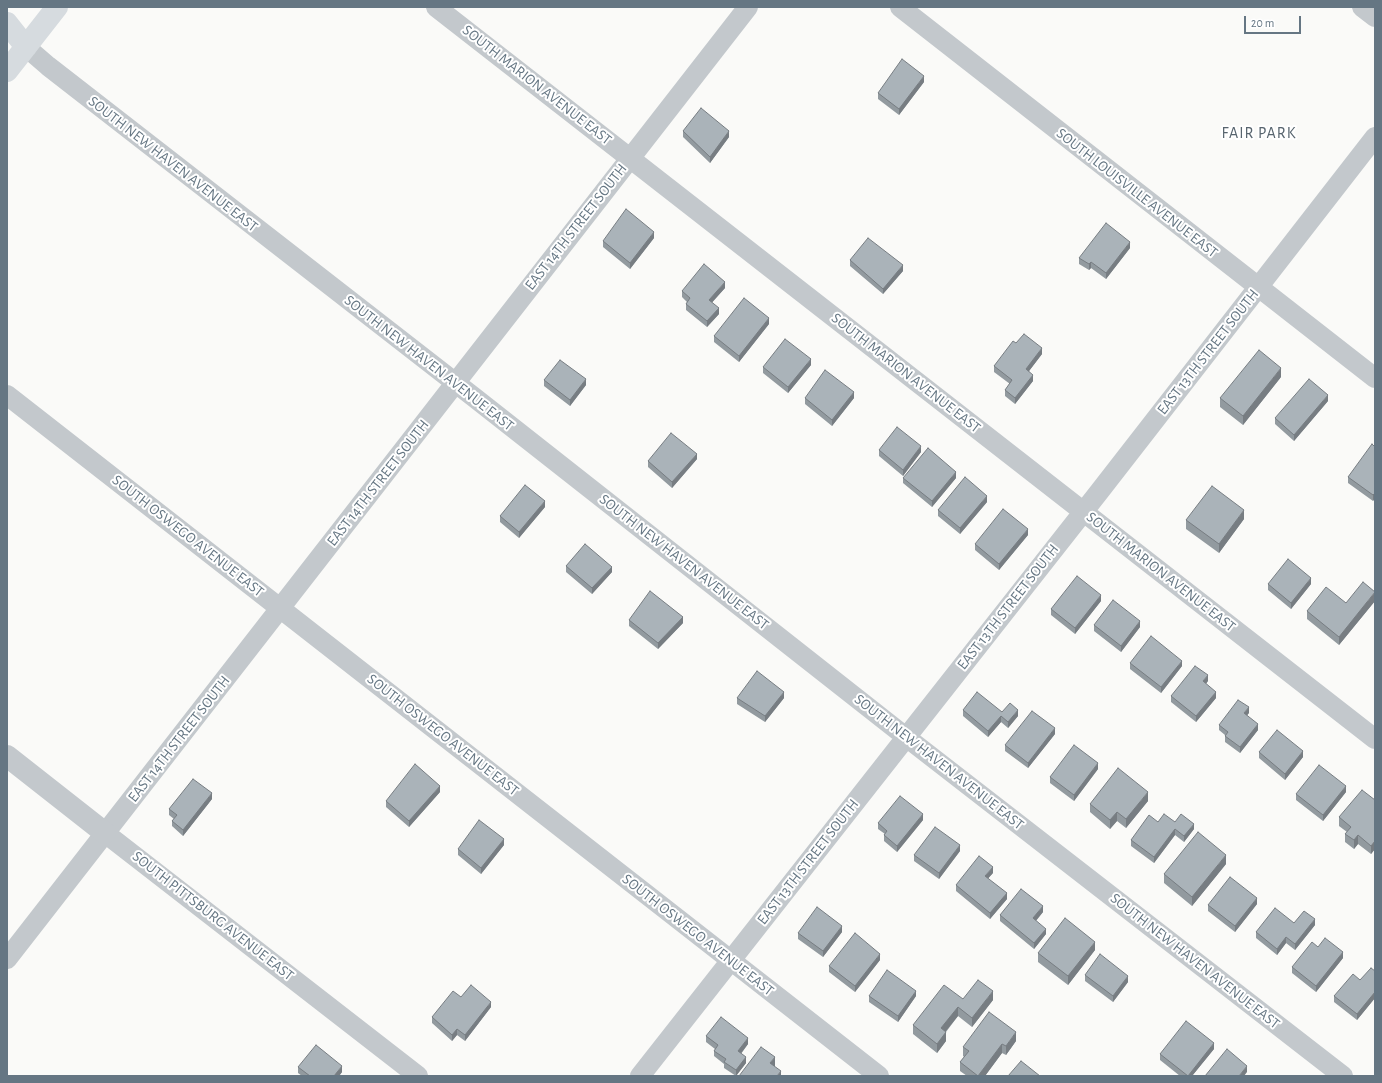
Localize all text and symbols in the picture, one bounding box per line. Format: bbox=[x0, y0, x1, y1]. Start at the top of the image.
scale bar bbox=[1246, 8, 1303, 34]
text: 20 m bbox=[1251, 17, 1274, 29]
street label: SOUTH MARION AVENUE EAST bbox=[459, 21, 615, 149]
street label: SOUTH NEW HAVEN AVENUE EAST bbox=[85, 92, 261, 236]
district label: FAIR PARK bbox=[1222, 123, 1296, 143]
street label: SOUTH LOUISVILLE AVENUE EAST bbox=[1053, 124, 1221, 262]
street label: EAST 14TH STREET SOUTH bbox=[521, 160, 631, 294]
street label: EAST 13TH STREET SOUTH bbox=[1153, 286, 1263, 418]
street label: SOUTH NEW HAVEN AVENUE EAST bbox=[341, 291, 517, 435]
street label: SOUTH MARION AVENUE EAST bbox=[828, 309, 984, 437]
street label: EAST 14TH STREET SOUTH bbox=[323, 416, 433, 550]
street label: SOUTH OSWEGO AVENUE EAST bbox=[109, 471, 267, 601]
street label: SOUTH NEW HAVEN AVENUE EAST bbox=[596, 490, 772, 634]
street label: SOUTH MARION AVENUE EAST bbox=[1083, 508, 1239, 636]
street label: EAST 13TH STREET SOUTH bbox=[953, 541, 1063, 673]
street label: SOUTH OSWEGO AVENUE EAST bbox=[364, 670, 522, 800]
street label: EAST 14TH STREET SOUTH bbox=[124, 672, 234, 806]
street label: SOUTH NEW HAVEN AVENUE EAST bbox=[851, 690, 1027, 834]
street label: EAST 13TH STREET SOUTH bbox=[753, 796, 863, 928]
street label: SOUTH PITTSBURG AVENUE EAST bbox=[129, 847, 297, 985]
street label: SOUTH OSWEGO AVENUE EAST bbox=[619, 870, 777, 1000]
street label: SOUTH NEW HAVEN AVENUE EAST bbox=[1107, 889, 1283, 1033]

